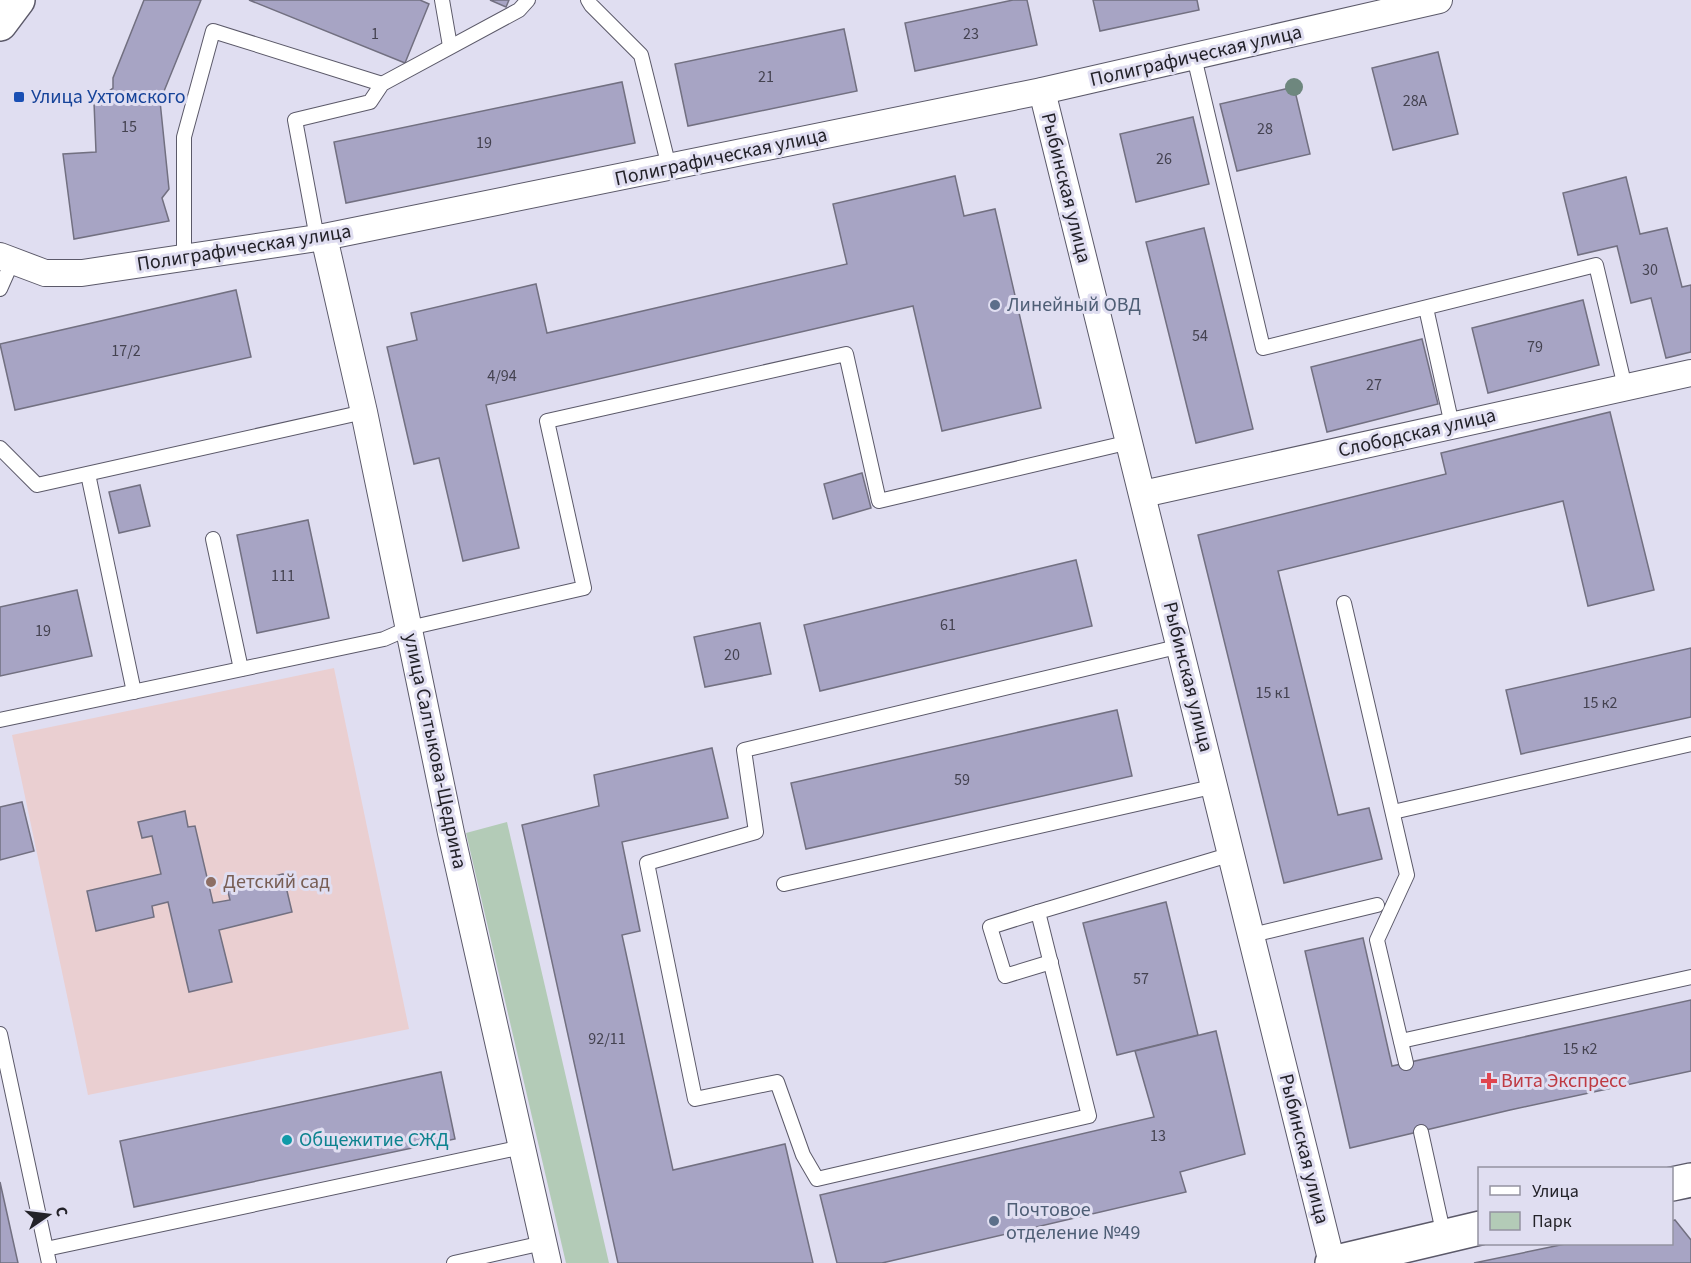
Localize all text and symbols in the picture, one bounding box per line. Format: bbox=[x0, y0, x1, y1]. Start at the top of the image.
street label: Полиграфическая улица bbox=[1087, 18, 1305, 94]
house number: 1 bbox=[371, 23, 379, 45]
house number: 23 bbox=[963, 23, 979, 45]
house number: 21 bbox=[758, 66, 774, 88]
place label: Улица Ухтомского bbox=[31, 83, 186, 111]
marker: Улица Ухтомского bbox=[12, 90, 26, 104]
house number: 28А bbox=[1403, 90, 1428, 112]
street label: Рыбинская улица bbox=[1034, 110, 1098, 266]
house number: 15 bbox=[121, 116, 137, 138]
house number: 28 bbox=[1257, 118, 1273, 140]
street label: Полиграфическая улица bbox=[612, 121, 830, 193]
house number: 19 bbox=[476, 132, 492, 154]
house number: 26 bbox=[1156, 148, 1172, 170]
street label: Полиграфическая улица bbox=[135, 217, 353, 279]
house number: 30 bbox=[1642, 259, 1658, 281]
place label: Линейный ОВД bbox=[1007, 291, 1141, 319]
marker: Линейный ОВД bbox=[988, 298, 1002, 312]
house number: 54 bbox=[1192, 325, 1208, 347]
house number: 79 bbox=[1527, 336, 1543, 358]
house number: 17/2 bbox=[111, 340, 141, 362]
house number: 4/94 bbox=[487, 365, 517, 387]
house number: 27 bbox=[1366, 374, 1382, 396]
street label: Слободская улица bbox=[1335, 401, 1499, 465]
house number: 111 bbox=[271, 565, 295, 587]
street label: Рыбинская улица bbox=[1156, 599, 1220, 755]
house number: 61 bbox=[940, 614, 956, 636]
house number: 19 bbox=[35, 620, 51, 642]
street label: улица Салтыкова-Щедрина bbox=[396, 631, 474, 871]
house number: 20 bbox=[724, 644, 740, 666]
house number: 15 к1 bbox=[1256, 682, 1291, 704]
house number: 15 к2 bbox=[1583, 692, 1618, 714]
house number: 59 bbox=[954, 769, 970, 791]
place label: Детский сад bbox=[223, 868, 330, 896]
marker: Детский сад bbox=[204, 875, 218, 889]
house number: 57 bbox=[1133, 968, 1149, 990]
house number: 92/11 bbox=[588, 1028, 626, 1050]
house number: 15 к2 bbox=[1563, 1038, 1598, 1060]
place label: Вита Экспресс bbox=[1501, 1067, 1627, 1095]
street label: Рыбинская улица bbox=[1272, 1071, 1336, 1227]
marker: Вита Экспресс bbox=[1482, 1074, 1496, 1088]
house number: 13 bbox=[1150, 1125, 1166, 1147]
place label: Общежитие СЖД bbox=[299, 1126, 449, 1154]
marker: Общежитие СЖД bbox=[280, 1133, 294, 1147]
legend bbox=[1478, 1167, 1673, 1245]
text: Улица bbox=[1532, 1179, 1579, 1204]
north arrow bbox=[18, 1185, 78, 1245]
place label: Почтовое отделение №49 bbox=[1006, 1196, 1140, 1247]
text: С bbox=[50, 1204, 73, 1219]
text: Парк bbox=[1532, 1209, 1572, 1234]
marker: Почтовое отделение №49 bbox=[987, 1214, 1001, 1228]

